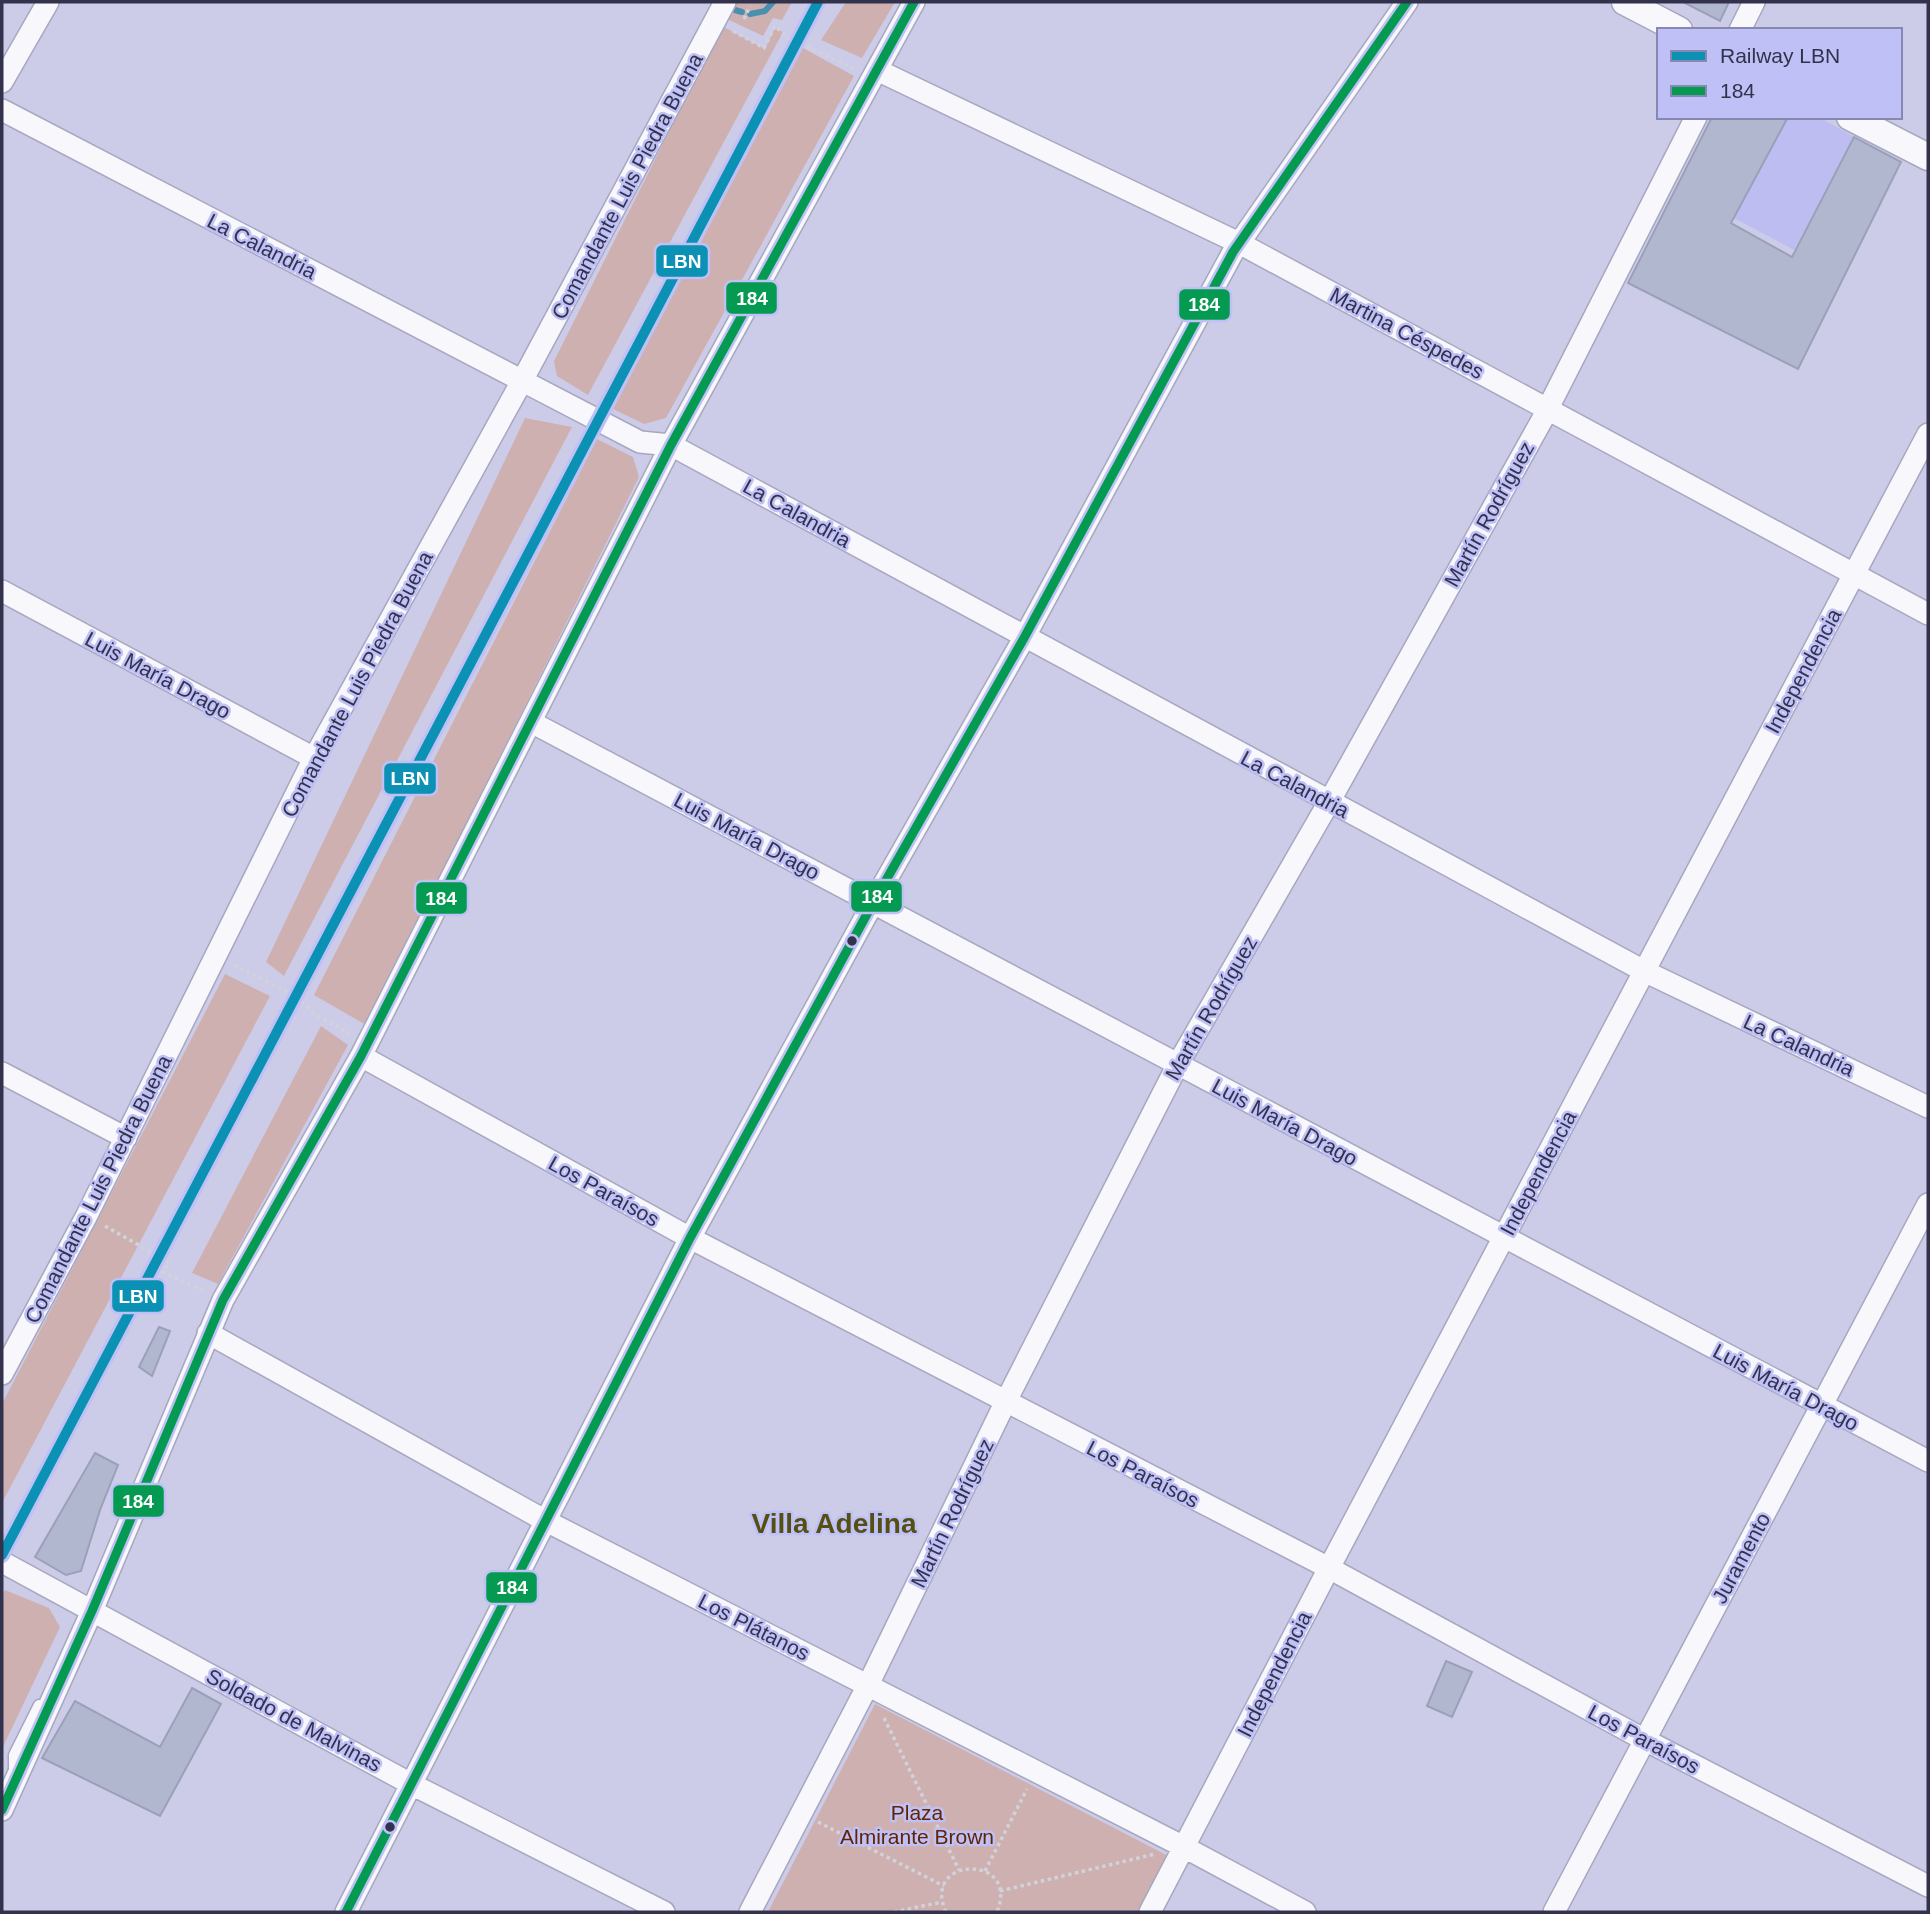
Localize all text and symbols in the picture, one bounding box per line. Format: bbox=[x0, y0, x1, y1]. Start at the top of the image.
legend bbox=[1657, 28, 1902, 119]
text: Railway LBN bbox=[1720, 44, 1840, 67]
street label: Comandante Luis Piedra Buena bbox=[547, 49, 707, 323]
text: 184 bbox=[1720, 79, 1755, 102]
street label: La Calandria bbox=[204, 209, 321, 283]
line badge: LBN bbox=[655, 244, 709, 278]
text: LBN bbox=[662, 251, 702, 272]
line badge: 184 bbox=[725, 281, 778, 315]
street label: Martina Céspedes bbox=[1326, 283, 1488, 383]
text: 184 bbox=[736, 288, 768, 309]
line badge: 184 bbox=[1178, 288, 1231, 321]
text: 184 bbox=[1188, 294, 1220, 315]
street label: Martín Rodríguez bbox=[1440, 437, 1538, 591]
street label: La Calandria bbox=[739, 474, 855, 552]
street label: Comandante Luis Piedra Buena bbox=[277, 547, 437, 821]
street label: Independencia bbox=[1761, 604, 1846, 737]
street label: Luis María Drago bbox=[81, 627, 235, 723]
street label: La Calandria bbox=[1237, 746, 1353, 822]
line badge: LBN bbox=[383, 762, 437, 795]
text: LBN bbox=[390, 768, 430, 789]
street label: Luis María Drago bbox=[670, 788, 824, 884]
line badge: 184 bbox=[850, 880, 903, 913]
line badge: 184 bbox=[415, 881, 468, 915]
text: 184 bbox=[861, 886, 893, 907]
text: 184 bbox=[425, 888, 457, 909]
street label: Martín Rodríguez bbox=[1160, 932, 1262, 1084]
unlabelled marker bbox=[845, 934, 859, 948]
street label: La Calandria bbox=[1740, 1009, 1858, 1081]
street label: Comandante Luis Piedra Buena bbox=[20, 1051, 176, 1327]
street label: Luis María Drago bbox=[1208, 1074, 1362, 1170]
street label: Independencia bbox=[1496, 1106, 1581, 1239]
street label: Los Paraísos bbox=[545, 1151, 663, 1231]
line badge: LBN bbox=[111, 1279, 165, 1313]
text: LBN bbox=[118, 1286, 158, 1307]
street label: Luis María Drago bbox=[1709, 1339, 1863, 1435]
street label: Martín Rodríguez bbox=[906, 1435, 998, 1591]
street label: Los Paraísos bbox=[1083, 1436, 1203, 1512]
line badge: 184 bbox=[112, 1484, 165, 1518]
text: 184 bbox=[122, 1491, 154, 1512]
district label: Villa Adelina bbox=[752, 1508, 917, 1539]
street label: Juramento bbox=[1708, 1509, 1774, 1607]
line badge: 184 bbox=[485, 1571, 538, 1604]
text: 184 bbox=[496, 1577, 528, 1598]
street label: Los Plátanos bbox=[695, 1589, 813, 1665]
street label: Independencia bbox=[1232, 1607, 1316, 1741]
street label: Soldado de Malvinas bbox=[203, 1664, 385, 1776]
street label: Los Paraísos bbox=[1584, 1700, 1704, 1778]
park label: Plaza Almirante Brown bbox=[840, 1801, 994, 1848]
unlabelled marker bbox=[383, 1820, 397, 1834]

